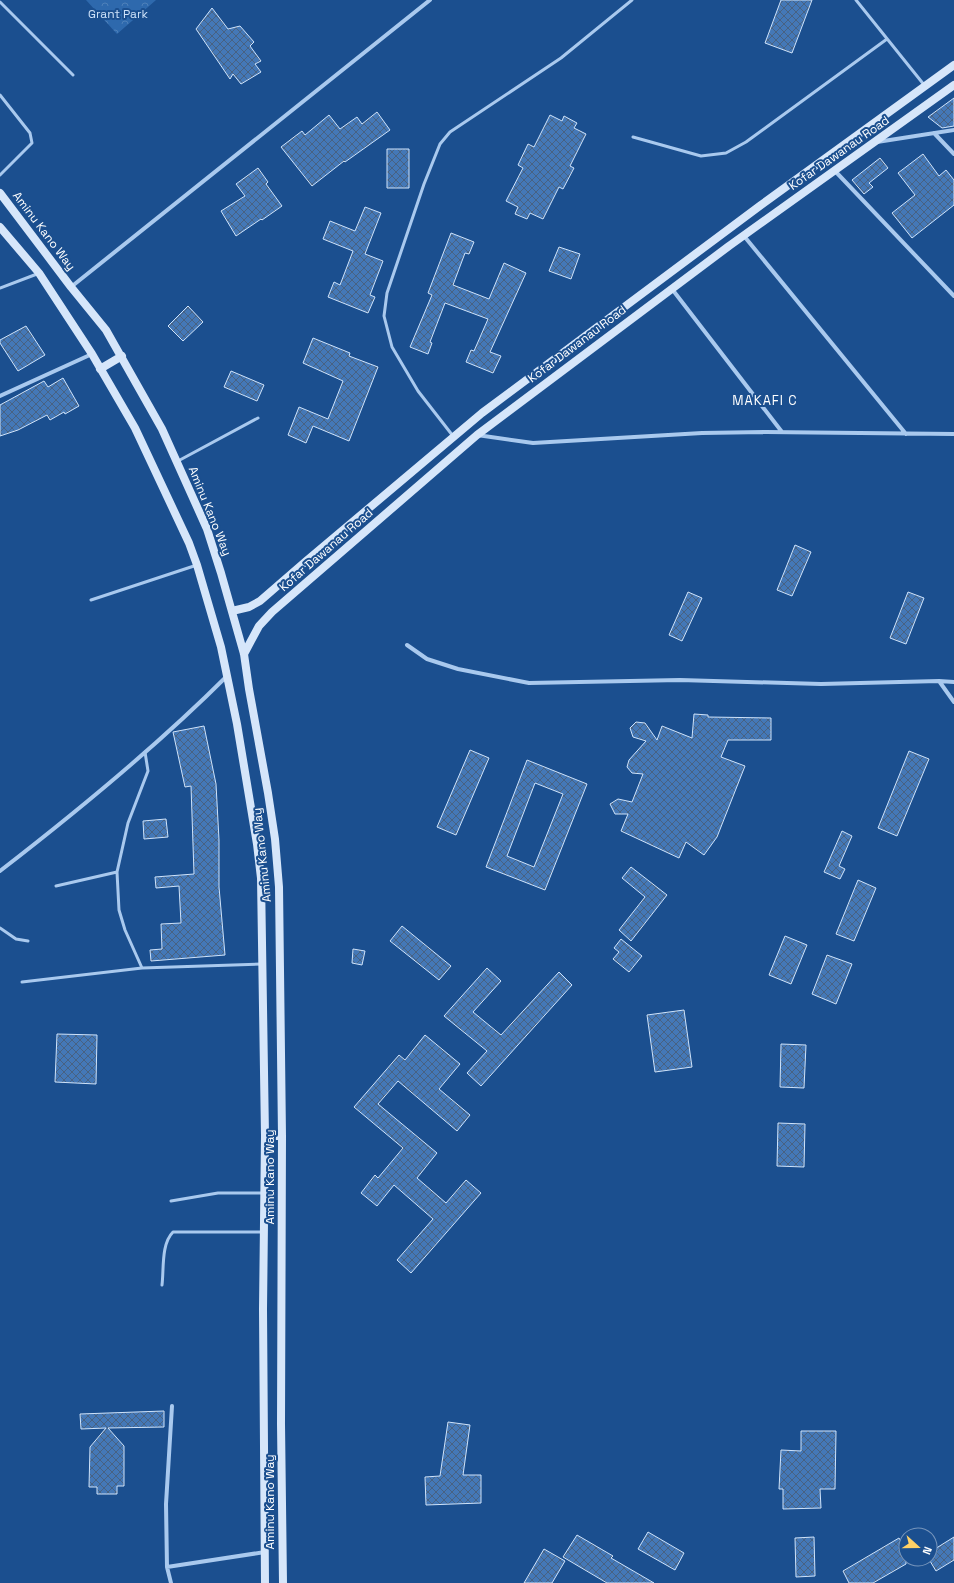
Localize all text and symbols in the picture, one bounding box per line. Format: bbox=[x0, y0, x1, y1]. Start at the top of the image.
park label: Grant Park bbox=[88, 6, 148, 22]
street label: Kofar Dawanau Road bbox=[786, 112, 892, 194]
street label: Aminu Kano Way bbox=[9, 188, 79, 274]
street label: Kofar Dawanau Road bbox=[525, 302, 629, 386]
district label: MAKAFI C bbox=[732, 392, 798, 409]
street label: Aminu Kano Way bbox=[185, 464, 235, 558]
street label: Kofar Dawanau Road bbox=[276, 505, 376, 595]
street label: Aminu Kano Way bbox=[249, 807, 275, 903]
street label: Aminu Kano Way bbox=[262, 1130, 278, 1224]
street label: Aminu Kano Way bbox=[262, 1455, 278, 1549]
north arrow bbox=[898, 1527, 938, 1567]
text: N bbox=[919, 1545, 935, 1557]

